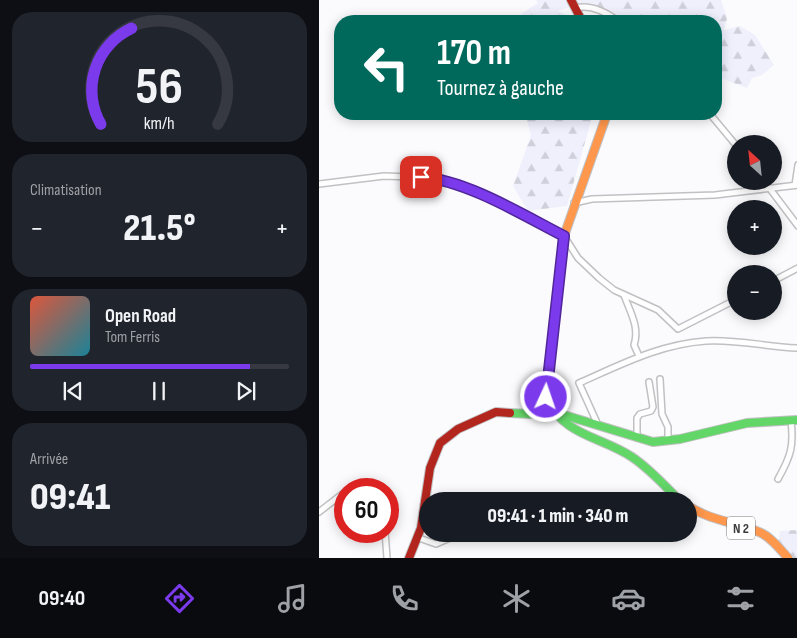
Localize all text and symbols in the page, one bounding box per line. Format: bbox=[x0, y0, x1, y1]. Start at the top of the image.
text: 170 m bbox=[437, 32, 511, 75]
icon: left bbox=[354, 35, 419, 100]
text: 56 bbox=[136, 56, 183, 119]
text: Tournez à gauche bbox=[437, 75, 564, 102]
text: km/h bbox=[144, 113, 175, 134]
north arrow bbox=[727, 135, 781, 190]
map controls bbox=[727, 135, 782, 320]
pin bbox=[400, 156, 442, 198]
icon: arrive bbox=[407, 163, 435, 191]
text: Climatisation bbox=[30, 181, 102, 200]
button: + bbox=[727, 200, 782, 255]
text: 21.5° bbox=[123, 206, 196, 251]
text: − bbox=[30, 212, 44, 245]
text: + bbox=[275, 212, 289, 245]
button: − bbox=[727, 265, 782, 320]
text: Open Road bbox=[105, 305, 176, 328]
text: Tom Ferris bbox=[105, 328, 160, 347]
position arrow bbox=[519, 370, 571, 422]
icon: previous bbox=[59, 377, 87, 405]
icon: pause bbox=[145, 377, 173, 405]
icon: next bbox=[232, 377, 260, 405]
text: Arrivée bbox=[30, 450, 68, 469]
text: 09:41 bbox=[30, 475, 110, 520]
speed limit sign: 60 bbox=[334, 478, 399, 543]
text: 09:41 · 1 min · 340 m bbox=[488, 505, 628, 528]
road number: N 2 bbox=[727, 516, 755, 540]
icon: directions bbox=[162, 581, 197, 616]
icon: music bbox=[275, 581, 310, 616]
icon: phone bbox=[387, 581, 422, 616]
icon: climate bbox=[499, 581, 534, 616]
icon: car bbox=[611, 581, 646, 616]
icon: filters bbox=[723, 581, 758, 616]
text: 09:40 bbox=[39, 585, 85, 612]

